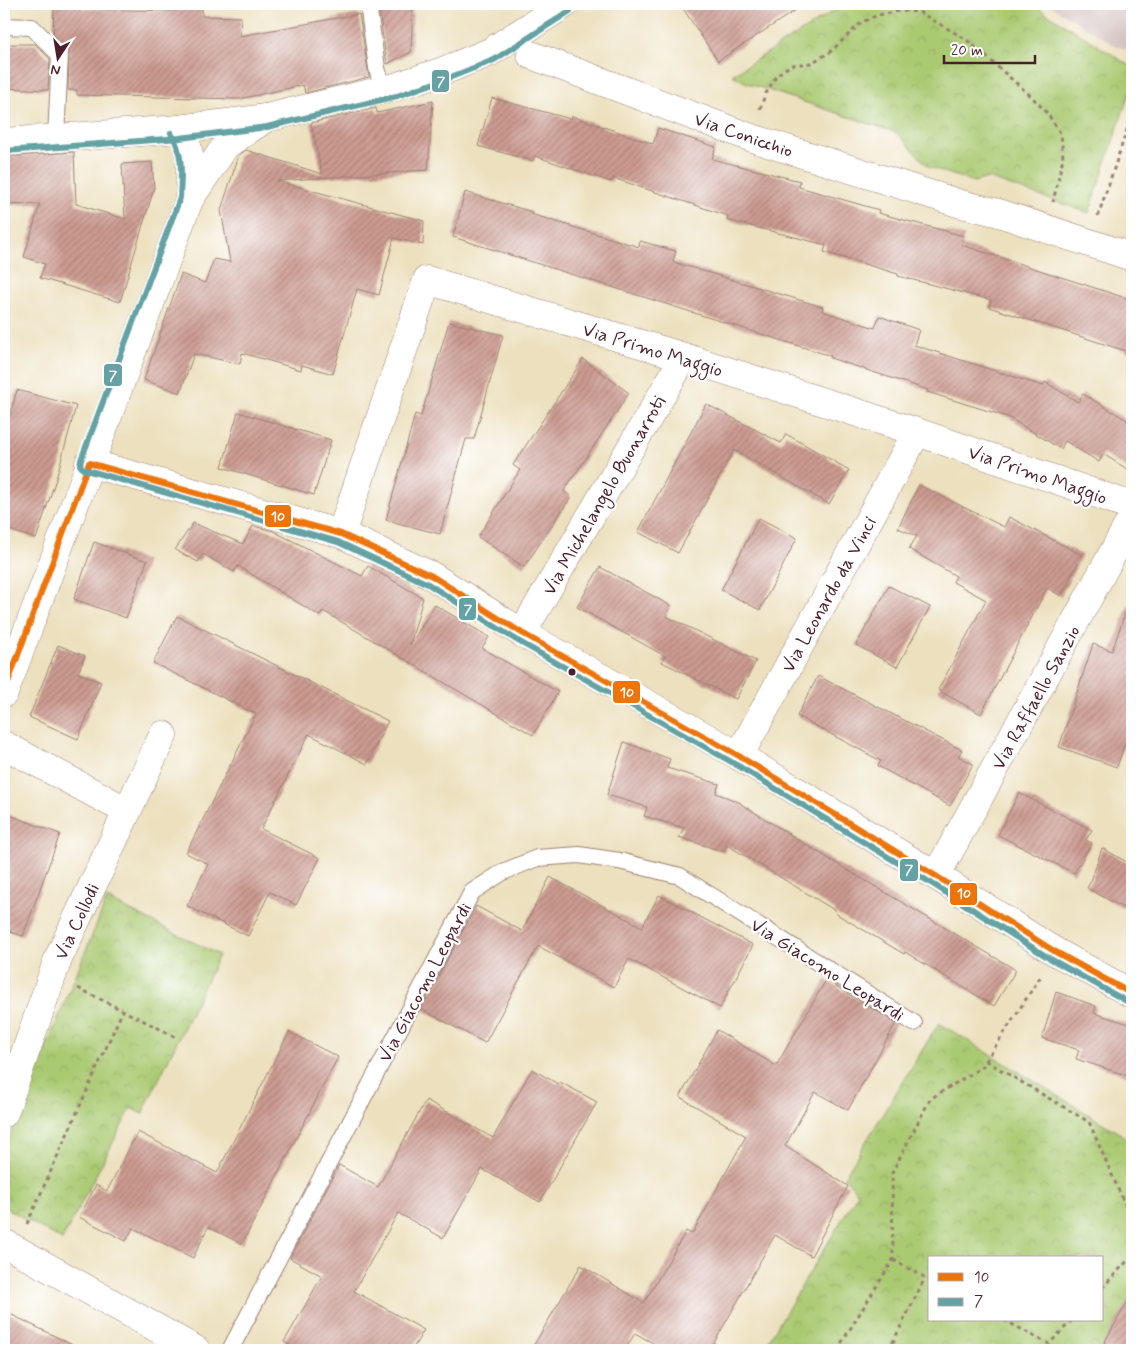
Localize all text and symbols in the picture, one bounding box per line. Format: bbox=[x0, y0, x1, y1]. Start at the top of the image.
north arrow bbox=[32, 32, 82, 82]
scale bar bbox=[944, 32, 1035, 64]
text: 20 m bbox=[951, 41, 983, 61]
text: N bbox=[49, 60, 62, 80]
line badge: 7 bbox=[431, 69, 450, 93]
text: 7 bbox=[437, 73, 446, 91]
street label: Via Conicchio bbox=[691, 107, 796, 164]
street label: Via Primo Maggio bbox=[579, 317, 726, 387]
line badge: 7 bbox=[103, 363, 123, 387]
text: 7 bbox=[109, 367, 118, 385]
street label: Via Michelangelo Buonarroti bbox=[537, 391, 674, 601]
street label: Via Primo Maggio bbox=[964, 440, 1110, 514]
line badge: 10 bbox=[264, 504, 292, 528]
text: 10 bbox=[271, 508, 285, 526]
street label: Via Leonardo da Vinci bbox=[776, 512, 883, 677]
line badge: 7 bbox=[458, 597, 477, 621]
text: 7 bbox=[464, 601, 473, 619]
street label: Via Raffaello Sanzio bbox=[986, 621, 1086, 774]
unlabelled marker bbox=[567, 667, 577, 677]
line badge: 10 bbox=[612, 680, 641, 704]
text: 10 bbox=[620, 684, 634, 702]
line badge: 7 bbox=[899, 858, 919, 882]
text: 7 bbox=[905, 861, 914, 879]
street label: Via Collodi bbox=[49, 879, 106, 964]
line badge: 10 bbox=[949, 882, 978, 906]
text: 10 bbox=[957, 885, 971, 903]
street label: Via Giacomo Leopardi bbox=[373, 899, 478, 1067]
street label: Via Giacomo Leopardi bbox=[745, 913, 909, 1028]
legend bbox=[928, 1256, 1104, 1322]
text: 10 bbox=[974, 1268, 989, 1288]
text: 7 bbox=[974, 1292, 983, 1312]

